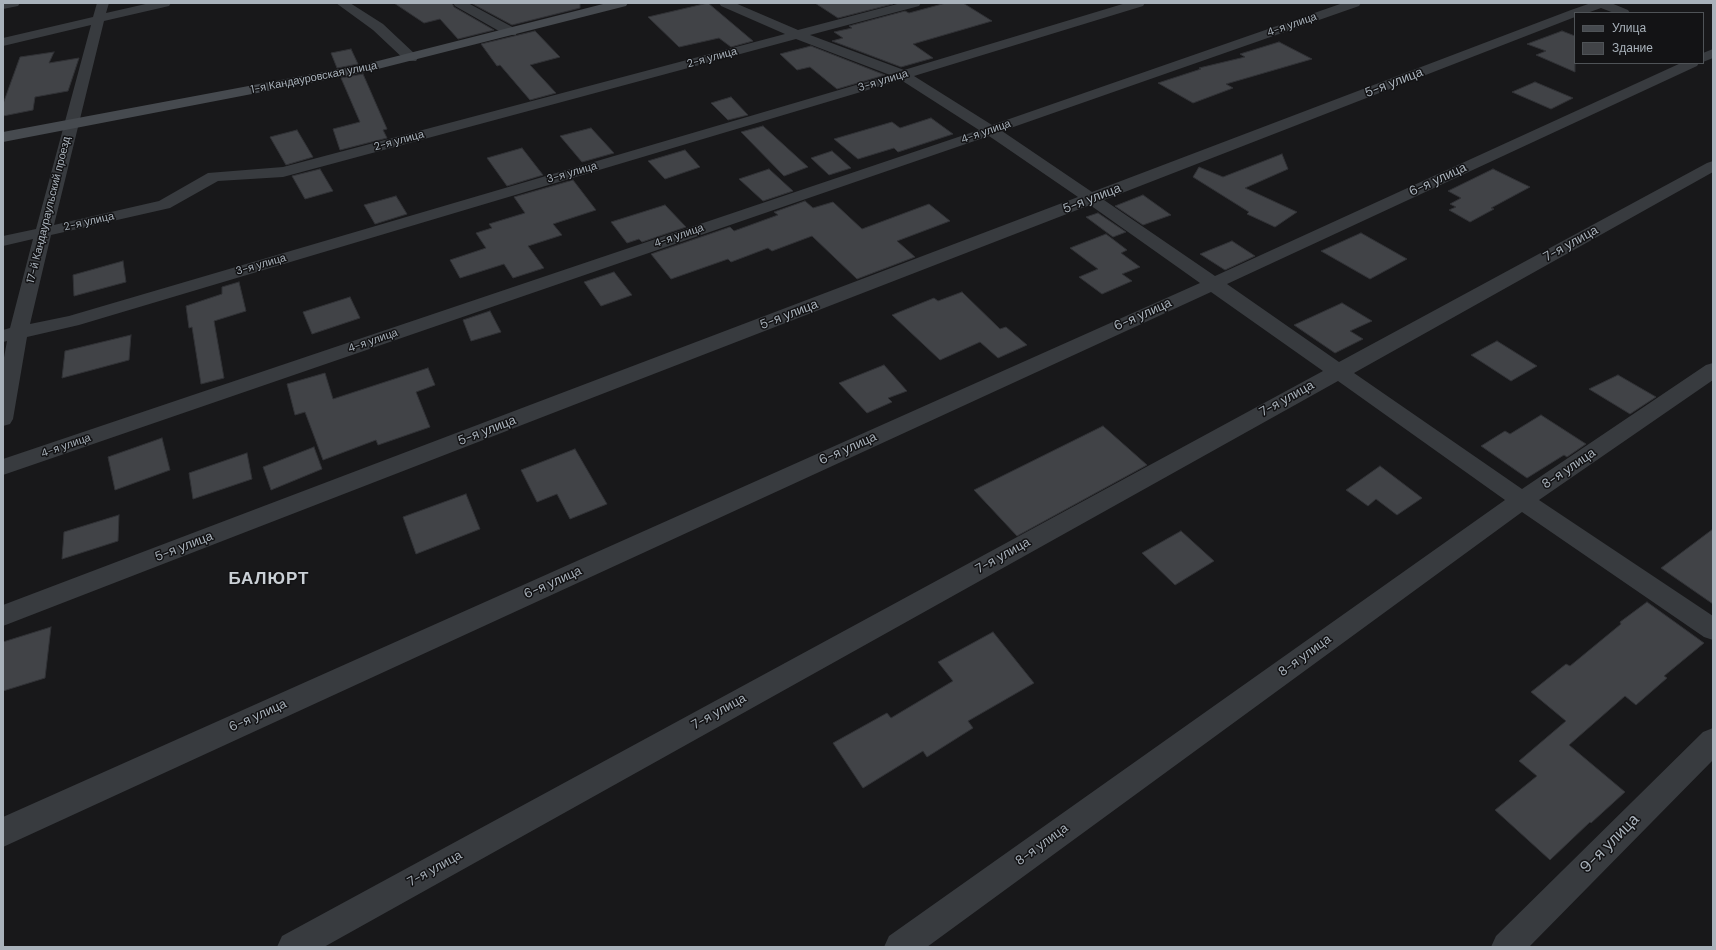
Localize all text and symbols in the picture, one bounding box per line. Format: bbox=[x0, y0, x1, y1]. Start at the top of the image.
street label: 4-я улица bbox=[1265, 10, 1319, 40]
legend bbox=[1574, 12, 1704, 64]
text: Улица bbox=[1612, 20, 1646, 36]
text: Здание bbox=[1612, 40, 1653, 56]
street label: 2-я улица bbox=[685, 45, 739, 71]
street label: 1-я Кандауровская улица bbox=[250, 59, 378, 97]
street label: 5-я улица bbox=[1363, 65, 1425, 101]
street label: 3-я улица bbox=[856, 67, 910, 95]
street label: 4-я улица bbox=[959, 117, 1013, 147]
street label: 2-я улица bbox=[372, 128, 426, 154]
street label: 17-й Кандаураульский проезд bbox=[24, 135, 74, 285]
street label: 3-я улица bbox=[545, 160, 599, 186]
street label: 6-я улица bbox=[1407, 160, 1469, 200]
street label: 5-я улица bbox=[1061, 181, 1123, 217]
street label: 2-я улица bbox=[62, 210, 116, 234]
street label: 4-я улица bbox=[652, 221, 706, 251]
street label: 7-я улица bbox=[1541, 223, 1601, 265]
street label: 3-я улица bbox=[234, 252, 288, 278]
street label: 6-я улица bbox=[1112, 295, 1174, 335]
street label: 5-я улица bbox=[758, 297, 820, 333]
street label: 4-я улица bbox=[346, 326, 400, 356]
street label: 7-я улица bbox=[1257, 378, 1317, 420]
street label: 5-я улица bbox=[456, 413, 518, 449]
street label: 6-я улица bbox=[817, 429, 879, 469]
street label: 4-я улица bbox=[39, 431, 93, 461]
street label: 8-я улица bbox=[1539, 445, 1599, 493]
street label: 5-я улица bbox=[153, 529, 215, 565]
street label: 7-я улица bbox=[973, 535, 1033, 577]
street label: 6-я улица bbox=[522, 563, 584, 603]
district label: БАЛЮРТ bbox=[228, 570, 310, 590]
street label: 8-я улица bbox=[1276, 632, 1334, 680]
street label: 7-я улица bbox=[689, 691, 749, 733]
street label: 6-я улица bbox=[227, 696, 289, 736]
street label: 9-я улица bbox=[1576, 810, 1644, 878]
street label: 8-я улица bbox=[1013, 821, 1071, 869]
street label: 7-я улица bbox=[405, 848, 465, 890]

